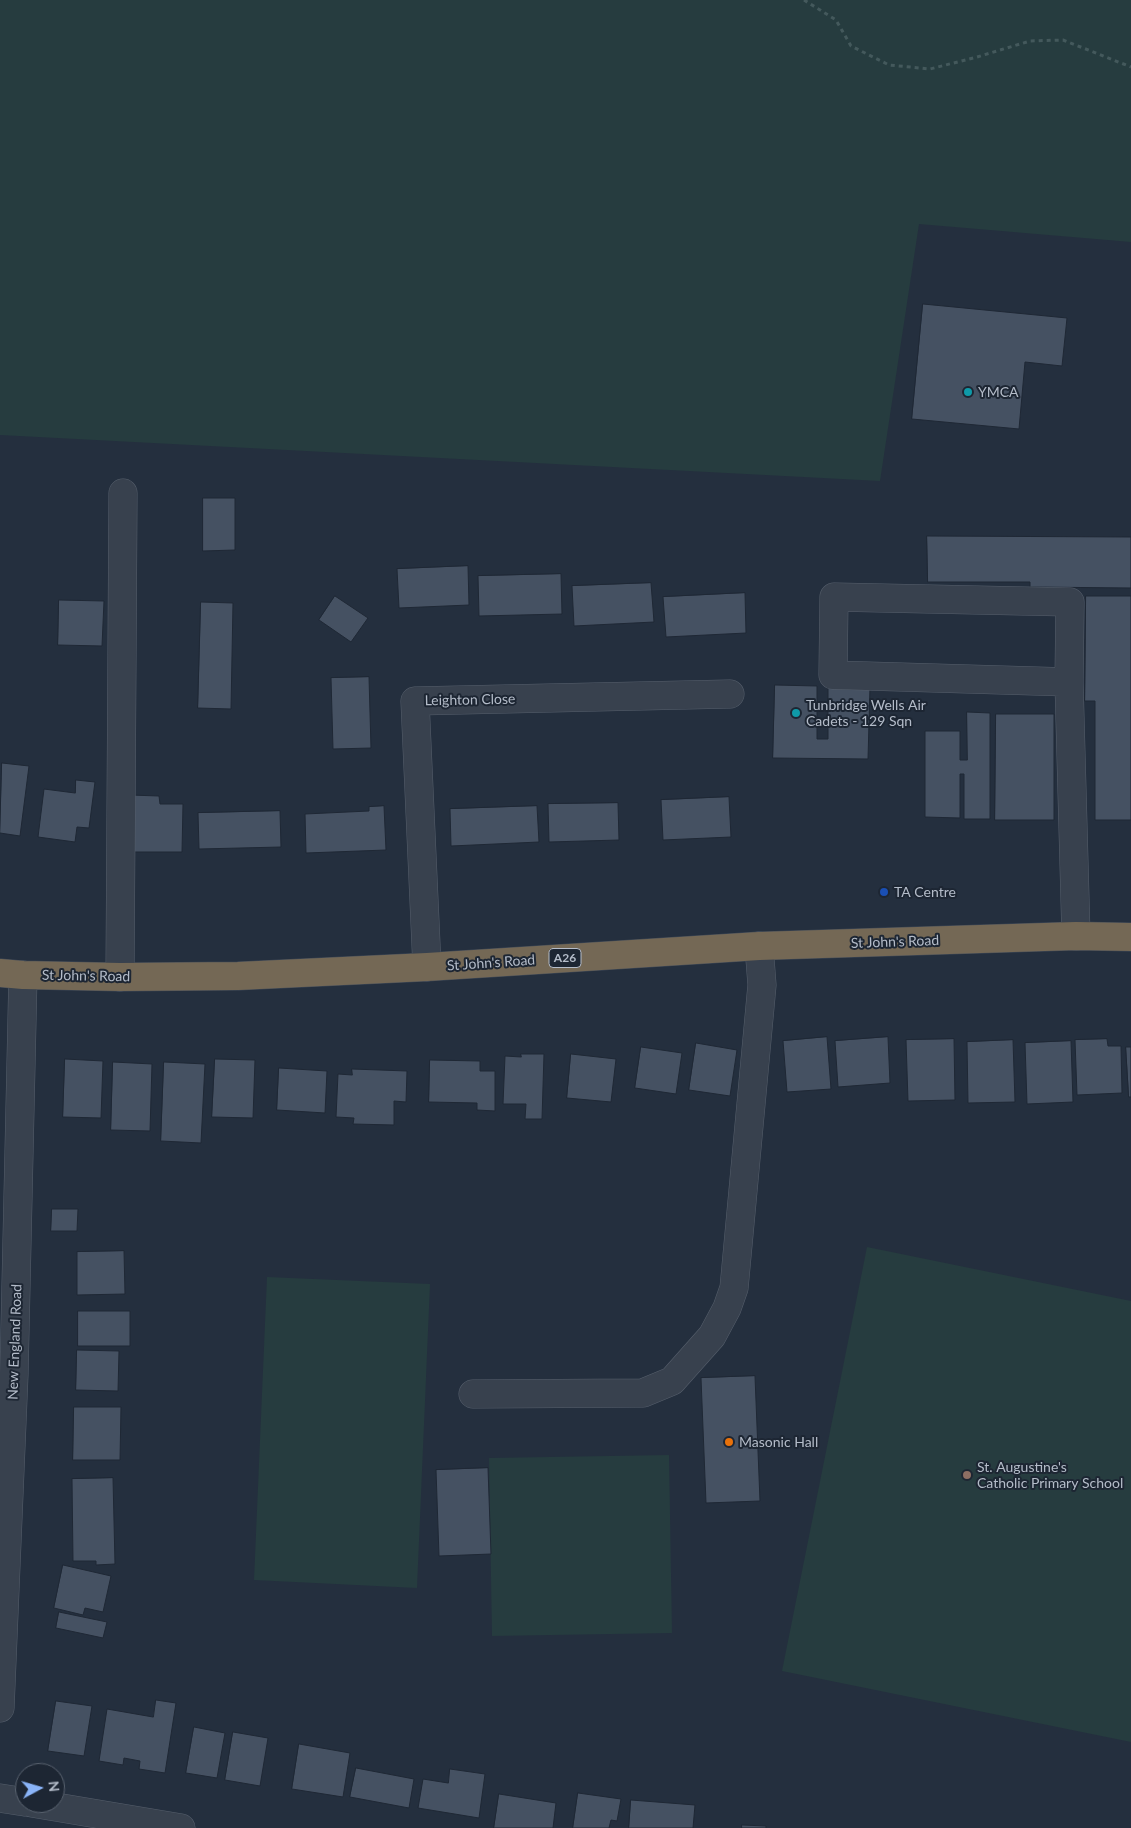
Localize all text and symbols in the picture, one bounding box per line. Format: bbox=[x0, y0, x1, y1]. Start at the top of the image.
place label: YMCA bbox=[978, 384, 1019, 400]
marker: YMCA bbox=[962, 386, 974, 398]
street label: Leighton Close bbox=[424, 691, 516, 709]
place label: Tunbridge Wells Air Cadets - 129 Sqn bbox=[806, 697, 926, 730]
marker: Tunbridge Wells Air Cadets - 129 Sqn bbox=[790, 707, 802, 719]
place label: TA Centre bbox=[894, 884, 956, 900]
marker: TA Centre bbox=[878, 886, 890, 898]
street label: St John's Road bbox=[851, 932, 939, 952]
road number: A26 bbox=[549, 948, 581, 968]
street label: St John's Road bbox=[446, 952, 536, 974]
street label: St John's Road bbox=[42, 967, 130, 985]
street label: New England Road bbox=[5, 1284, 25, 1400]
place label: Masonic Hall bbox=[739, 1434, 818, 1450]
marker: Masonic Hall bbox=[723, 1436, 735, 1448]
place label: St. Augustine's Catholic Primary School bbox=[977, 1459, 1123, 1491]
marker: St. Augustine's Catholic Primary School bbox=[961, 1469, 973, 1481]
north arrow bbox=[15, 1763, 65, 1813]
text: N bbox=[45, 1780, 63, 1793]

